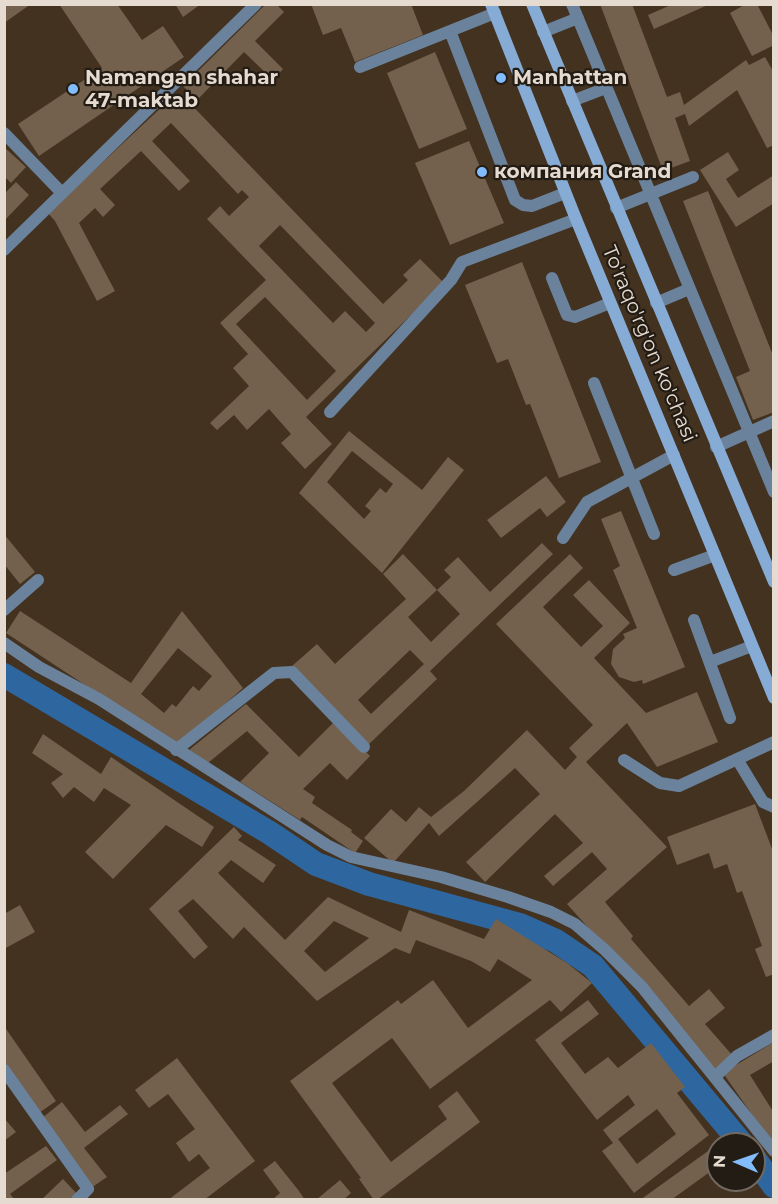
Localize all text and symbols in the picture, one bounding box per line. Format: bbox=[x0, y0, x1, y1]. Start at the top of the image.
place label: Namangan shahar 47-maktab bbox=[85, 66, 278, 113]
place label: Manhattan bbox=[513, 66, 627, 90]
marker: Manhattan bbox=[494, 71, 508, 85]
marker: Namangan shahar 47-maktab bbox=[66, 82, 80, 96]
place label: компания Grand bbox=[494, 160, 671, 184]
marker: компания Grand bbox=[475, 165, 489, 179]
street label: To'raqo'rg'on ko'chasi bbox=[597, 242, 701, 446]
north arrow bbox=[706, 1132, 766, 1192]
text: N bbox=[710, 1155, 729, 1168]

